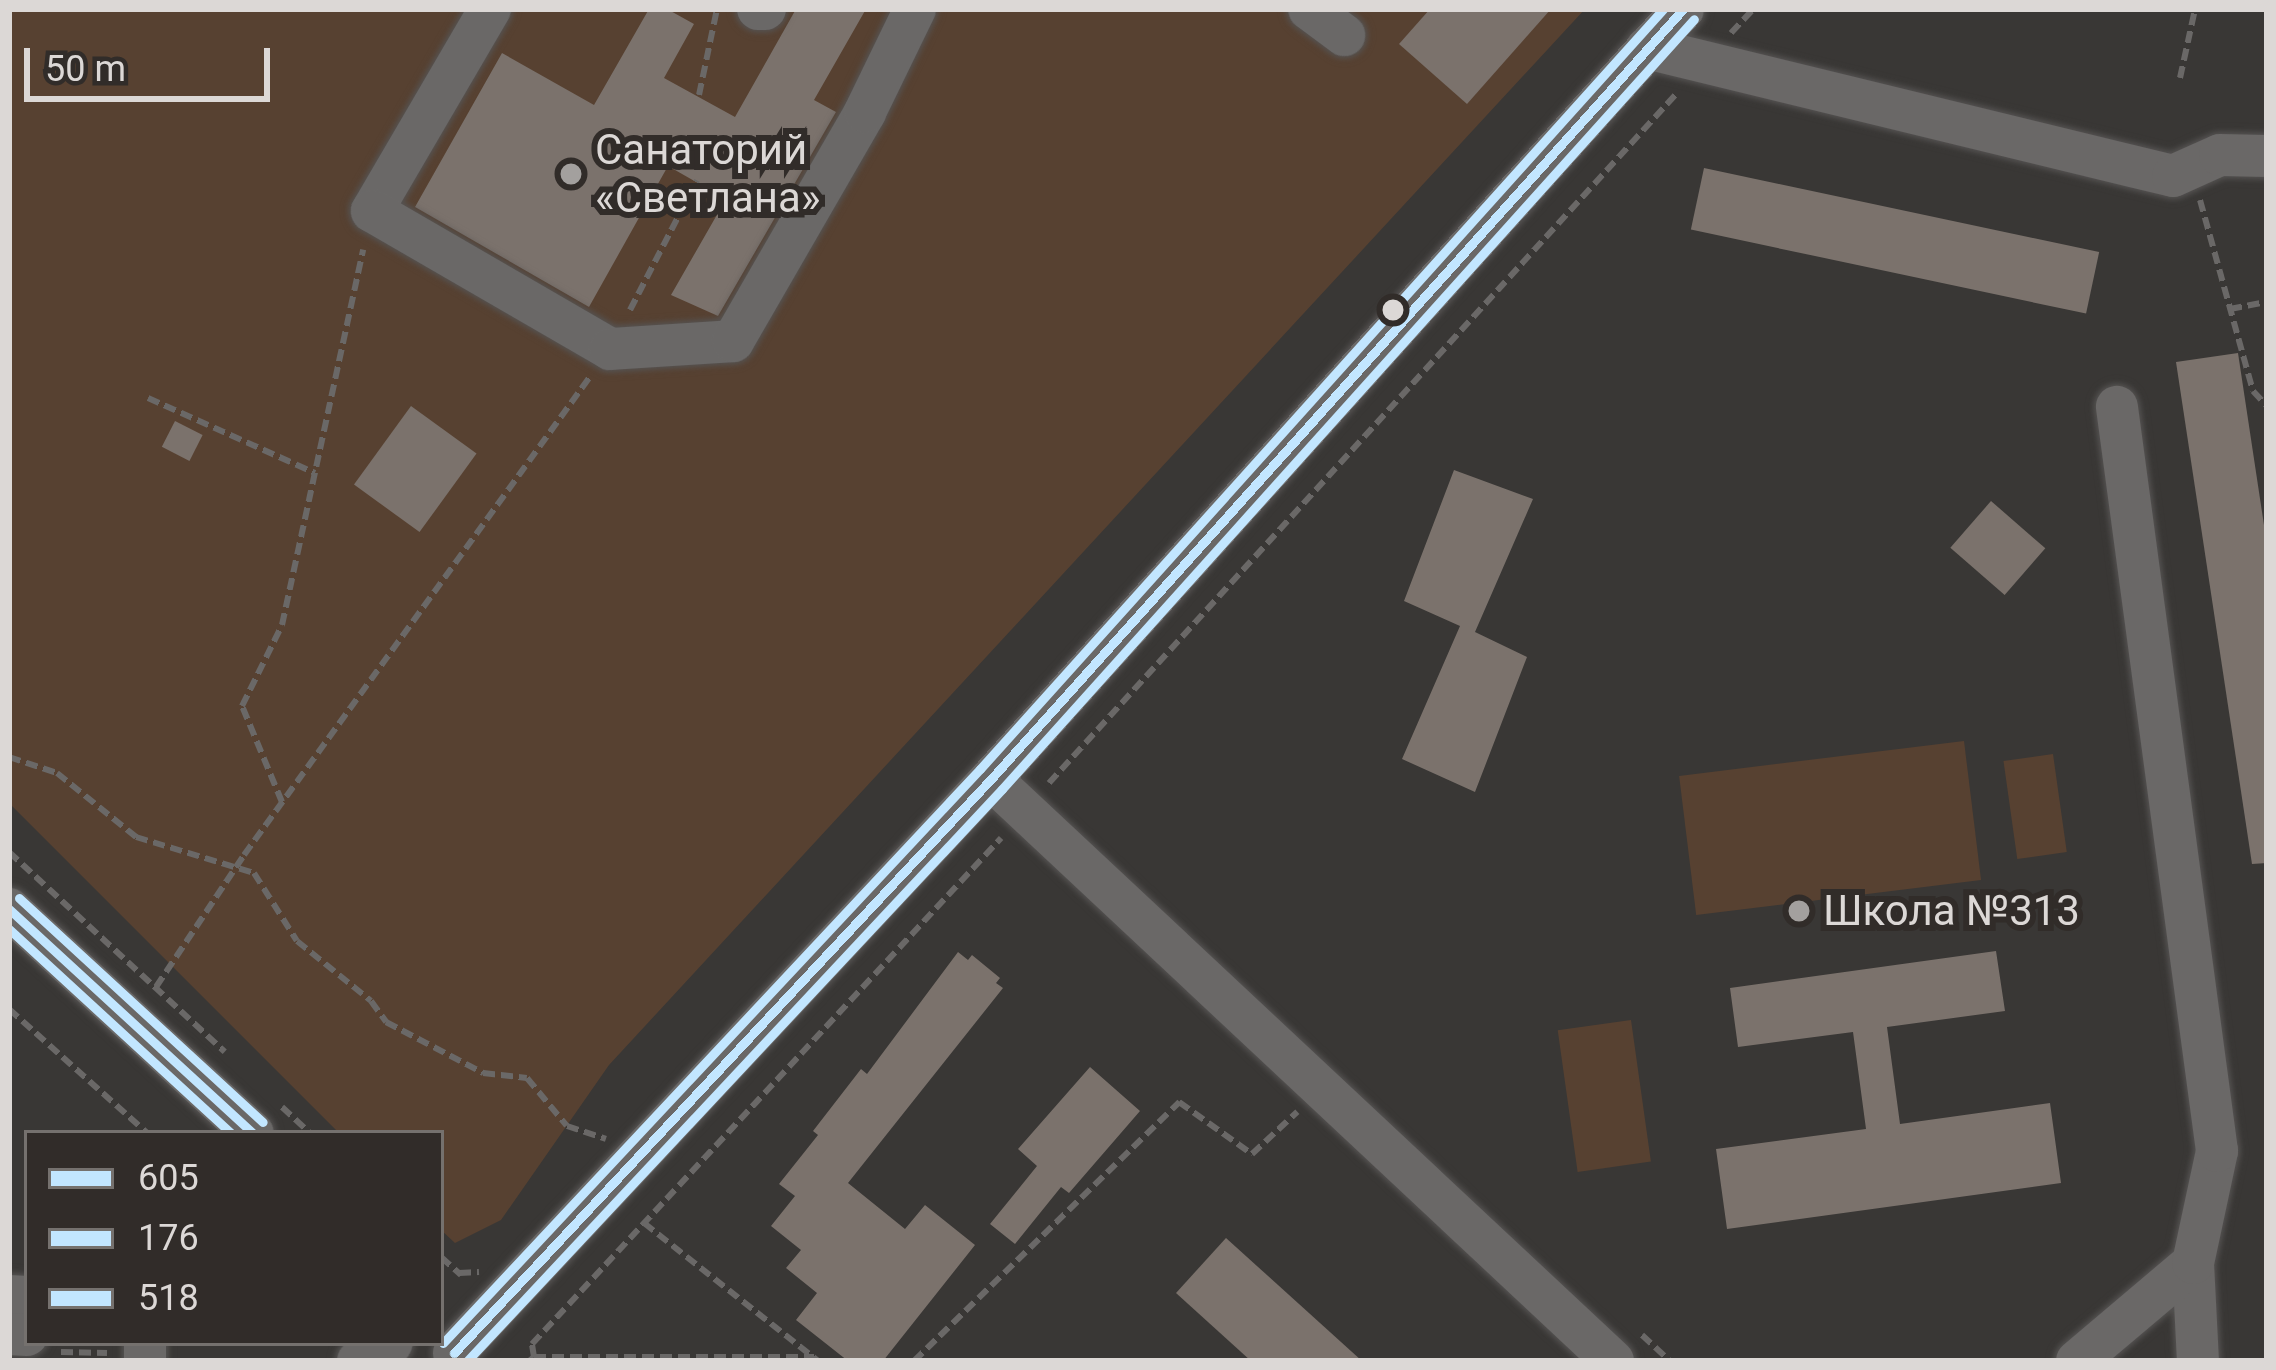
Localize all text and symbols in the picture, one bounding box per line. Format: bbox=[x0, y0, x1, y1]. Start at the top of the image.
scale bar bbox=[30, 24, 276, 98]
text: 50 m bbox=[45, 48, 126, 90]
place label: Санаторий «Светлана» bbox=[595, 125, 821, 224]
marker: Санаторий «Светлана» bbox=[558, 161, 584, 187]
unlabelled marker bbox=[1382, 299, 1404, 321]
place label: Школа №313 bbox=[1823, 886, 2080, 936]
marker: Школа №313 bbox=[1786, 898, 1812, 924]
legend bbox=[24, 1130, 444, 1346]
text: 605 bbox=[138, 1157, 199, 1199]
text: 176 bbox=[138, 1217, 199, 1259]
text: 518 bbox=[138, 1277, 199, 1319]

